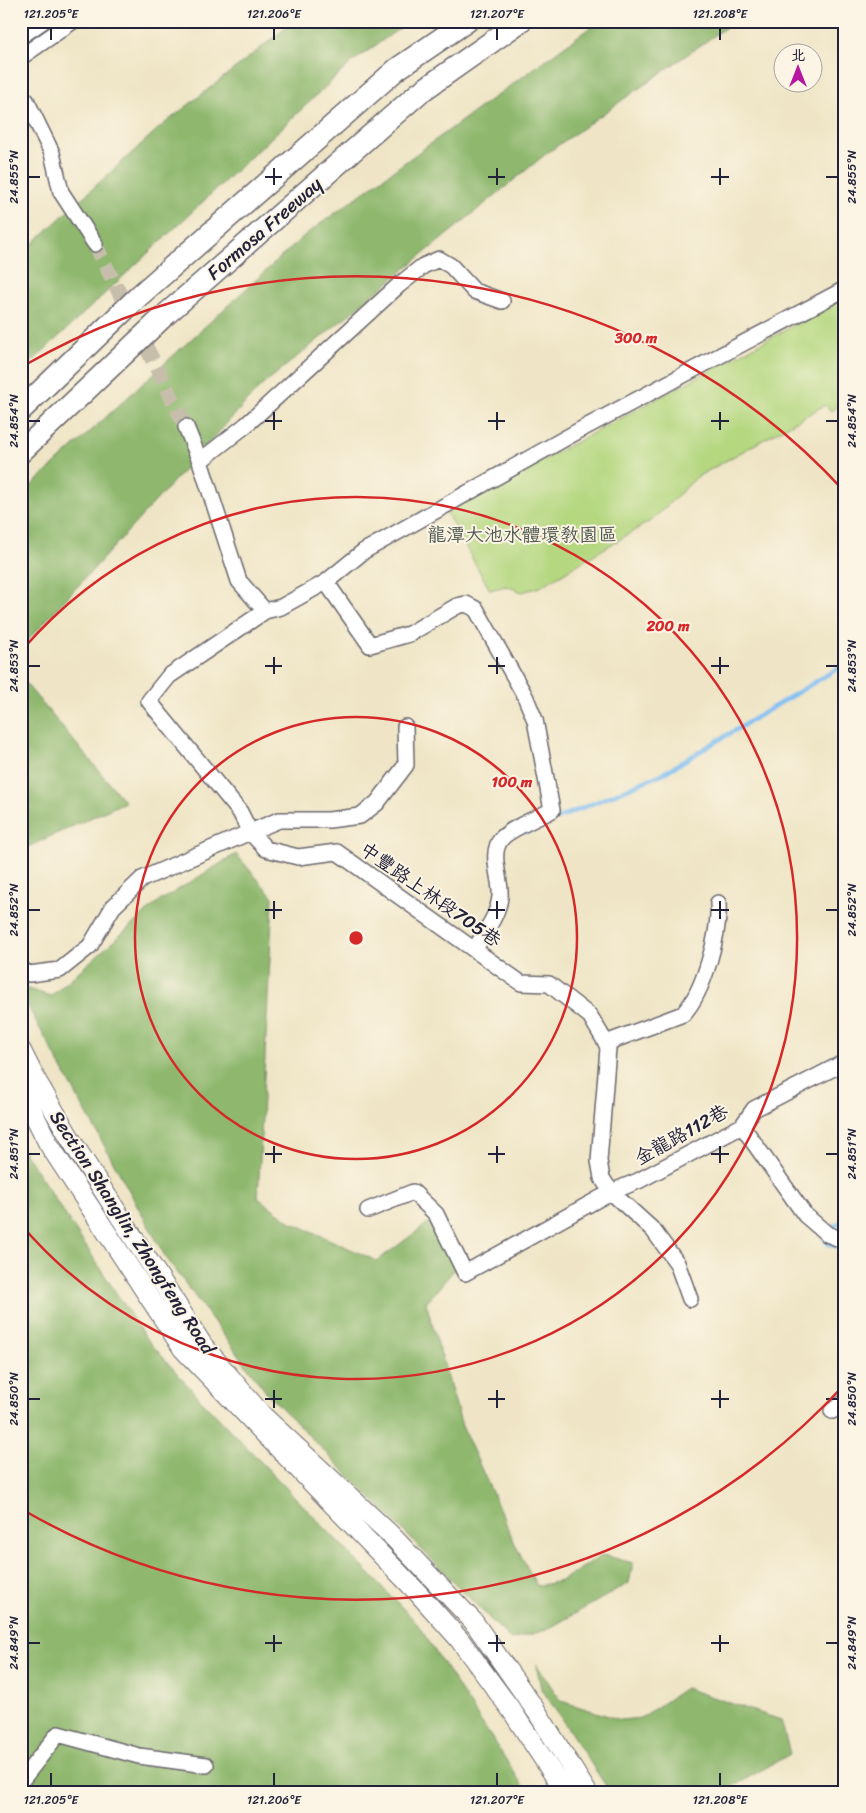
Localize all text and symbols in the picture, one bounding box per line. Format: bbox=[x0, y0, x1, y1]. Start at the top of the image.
text: 121.205°E bbox=[24, 3, 80, 25]
text: 121.206°E bbox=[247, 3, 302, 25]
text: 121.207°E bbox=[470, 3, 525, 25]
text: 121.208°E bbox=[693, 3, 749, 25]
north arrow bbox=[774, 42, 824, 92]
text: 北 bbox=[791, 43, 805, 68]
text: 24.855°N bbox=[3, 150, 25, 204]
text: 24.855°N bbox=[841, 150, 863, 204]
street label: Formosa Freeway bbox=[199, 168, 330, 288]
text: 300 m bbox=[614, 325, 658, 351]
text: 24.854°N bbox=[3, 394, 25, 448]
text: 24.854°N bbox=[841, 394, 863, 448]
park label: 龍潭大池水體環教園區 bbox=[427, 518, 617, 551]
text: 200 m bbox=[645, 613, 690, 639]
text: 24.853°N bbox=[3, 639, 25, 692]
text: 24.853°N bbox=[841, 639, 863, 692]
text: 100 m bbox=[492, 769, 533, 795]
street label: 中豐路上林段705巷 bbox=[353, 833, 509, 956]
text: 24.852°N bbox=[3, 883, 25, 937]
text: 24.852°N bbox=[841, 883, 863, 937]
centre of rings bbox=[347, 929, 365, 947]
street label: 金龍路112巷 bbox=[628, 1095, 734, 1174]
street label: Section Shanglin, Zhongfeng Road bbox=[41, 1104, 225, 1363]
text: 24.851°N bbox=[3, 1128, 25, 1180]
text: 24.851°N bbox=[841, 1128, 863, 1180]
text: 24.850°N bbox=[3, 1371, 25, 1426]
text: 24.850°N bbox=[841, 1371, 863, 1426]
text: 24.849°N bbox=[3, 1616, 25, 1670]
text: 24.849°N bbox=[841, 1616, 863, 1670]
text: 121.205°E bbox=[24, 1789, 80, 1811]
text: 121.206°E bbox=[247, 1789, 302, 1811]
text: 121.207°E bbox=[470, 1789, 525, 1811]
text: 121.208°E bbox=[693, 1789, 749, 1811]

